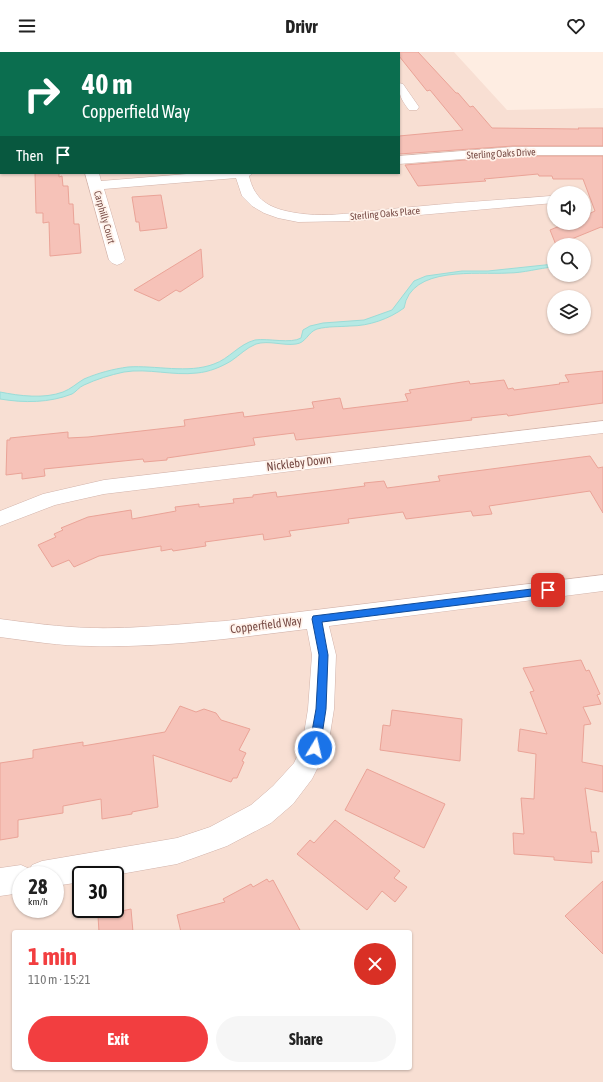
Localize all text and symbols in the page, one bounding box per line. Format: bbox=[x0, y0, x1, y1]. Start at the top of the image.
icon: menu bbox=[16, 15, 38, 37]
icon: heart bbox=[565, 15, 587, 37]
text: Drivr bbox=[285, 16, 318, 37]
icon: right bbox=[16, 68, 68, 120]
text: 40 m bbox=[82, 68, 132, 100]
text: Copperfield Way bbox=[82, 101, 190, 122]
icon: arrive bbox=[52, 144, 74, 166]
street label: Sterling Oaks Drive bbox=[466, 146, 536, 161]
text: Then bbox=[16, 147, 44, 164]
map controls bbox=[547, 186, 591, 334]
button: sound bbox=[547, 186, 591, 230]
street label: Carphilly Court bbox=[92, 189, 117, 245]
street label: Sterling Oaks Place bbox=[350, 205, 421, 222]
button: search bbox=[547, 238, 591, 282]
button: layers bbox=[547, 290, 591, 334]
street label: Nickleby Down bbox=[266, 452, 332, 474]
pin bbox=[531, 573, 565, 607]
icon: arrive bbox=[537, 579, 559, 601]
street label: Copperfield Way bbox=[229, 614, 303, 636]
position arrow bbox=[294, 727, 336, 769]
speed limit sign: 30 bbox=[72, 866, 124, 918]
text: 28 bbox=[29, 875, 47, 898]
text: km/h bbox=[28, 896, 48, 907]
text: 1 min bbox=[28, 943, 77, 970]
button: close bbox=[354, 943, 396, 985]
text: 110 m · 15:21 bbox=[28, 972, 91, 987]
button: Exit bbox=[28, 1016, 208, 1062]
button: Share bbox=[216, 1016, 396, 1062]

